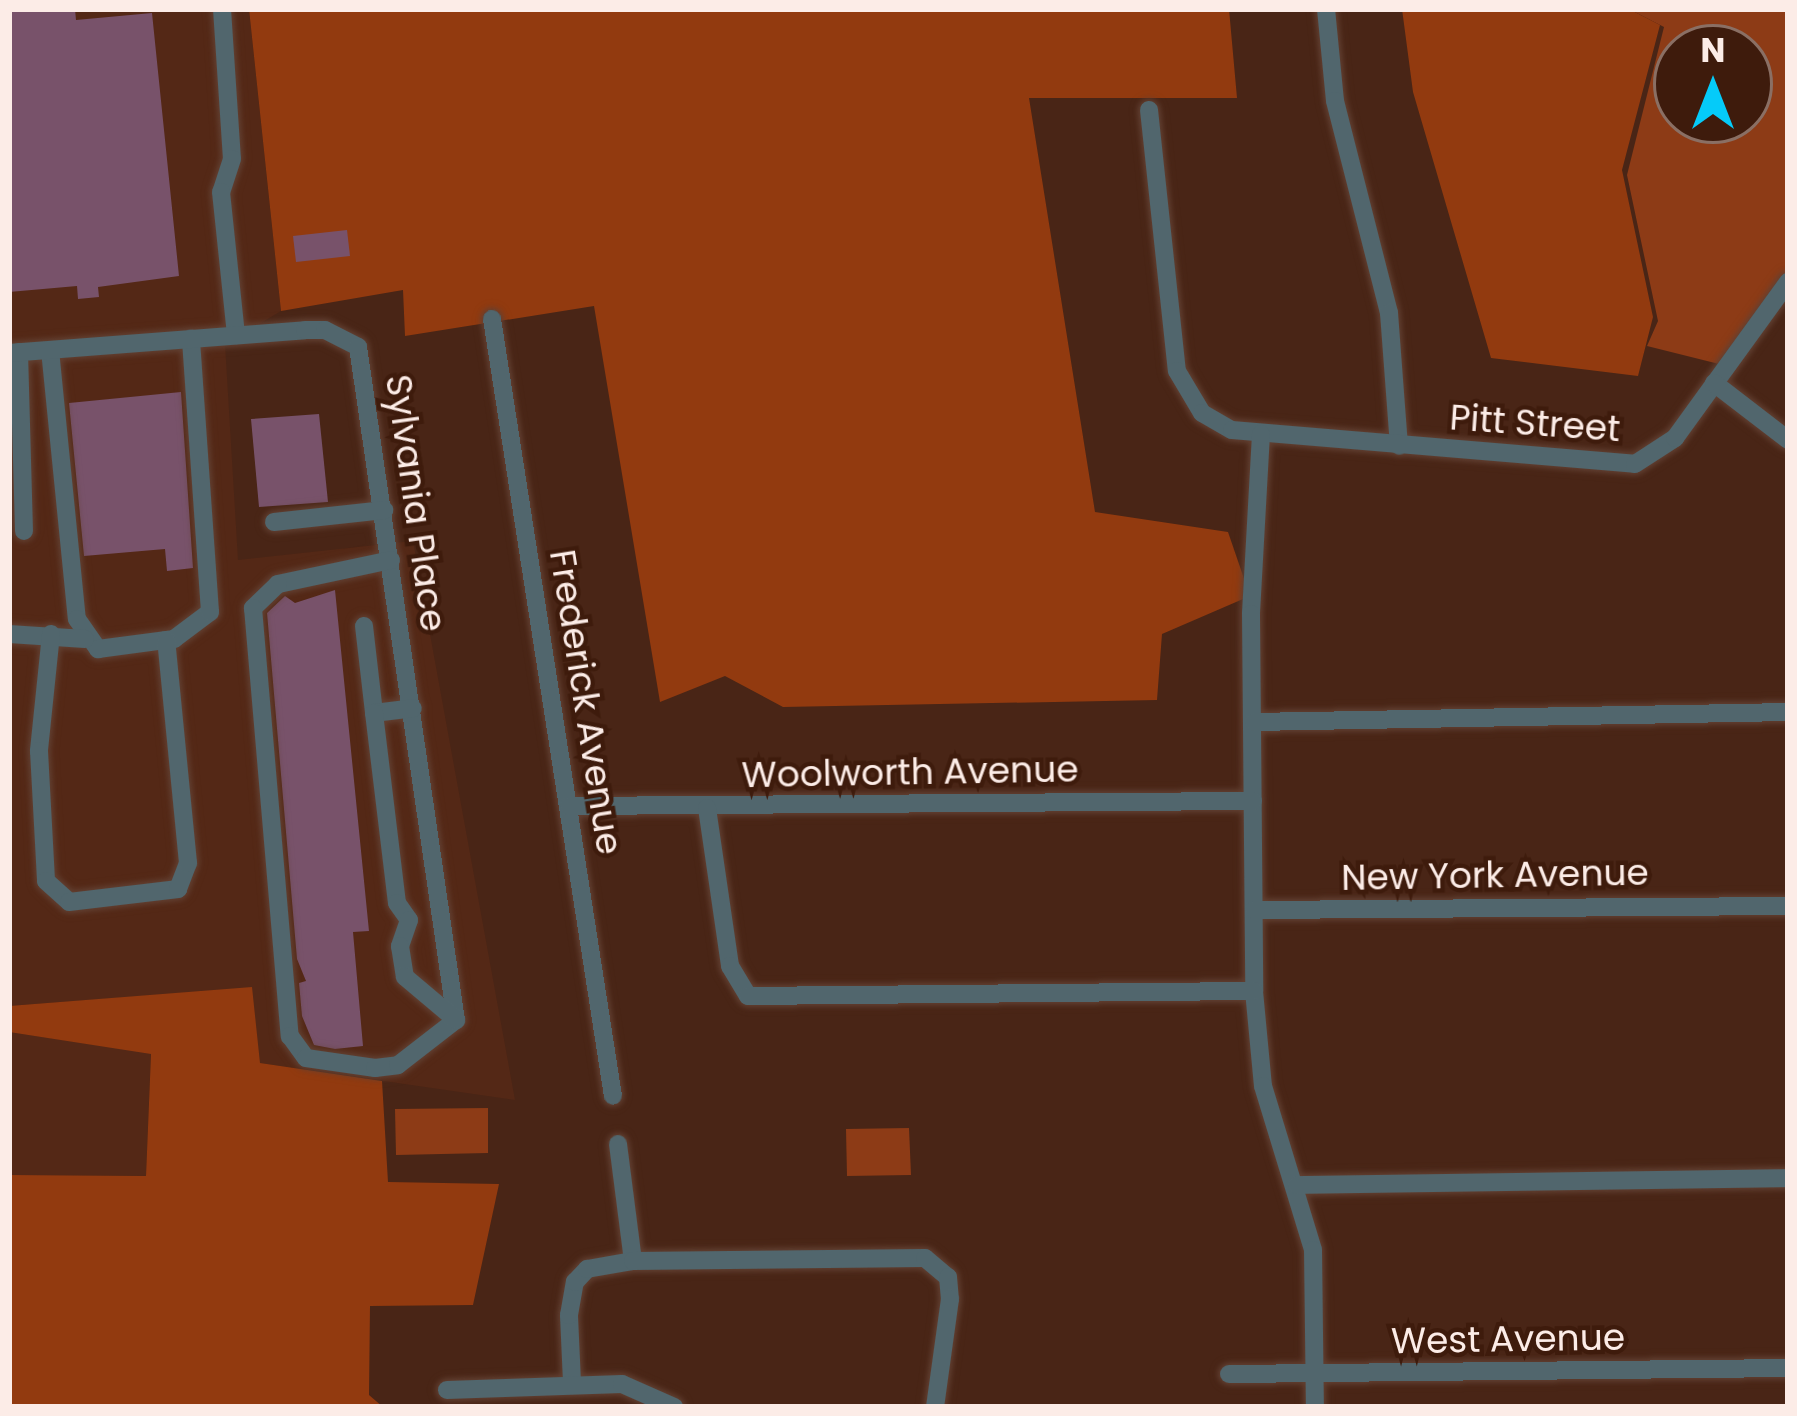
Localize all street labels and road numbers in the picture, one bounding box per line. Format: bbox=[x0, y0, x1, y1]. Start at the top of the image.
street label: Sylvania Place bbox=[377, 372, 455, 634]
street label: Pitt Street bbox=[1448, 395, 1622, 451]
street label: Frederick Avenue bbox=[541, 547, 631, 857]
street label: Woolworth Avenue bbox=[741, 747, 1079, 797]
street label: New York Avenue bbox=[1341, 851, 1649, 899]
street label: West Avenue bbox=[1391, 1315, 1625, 1363]

